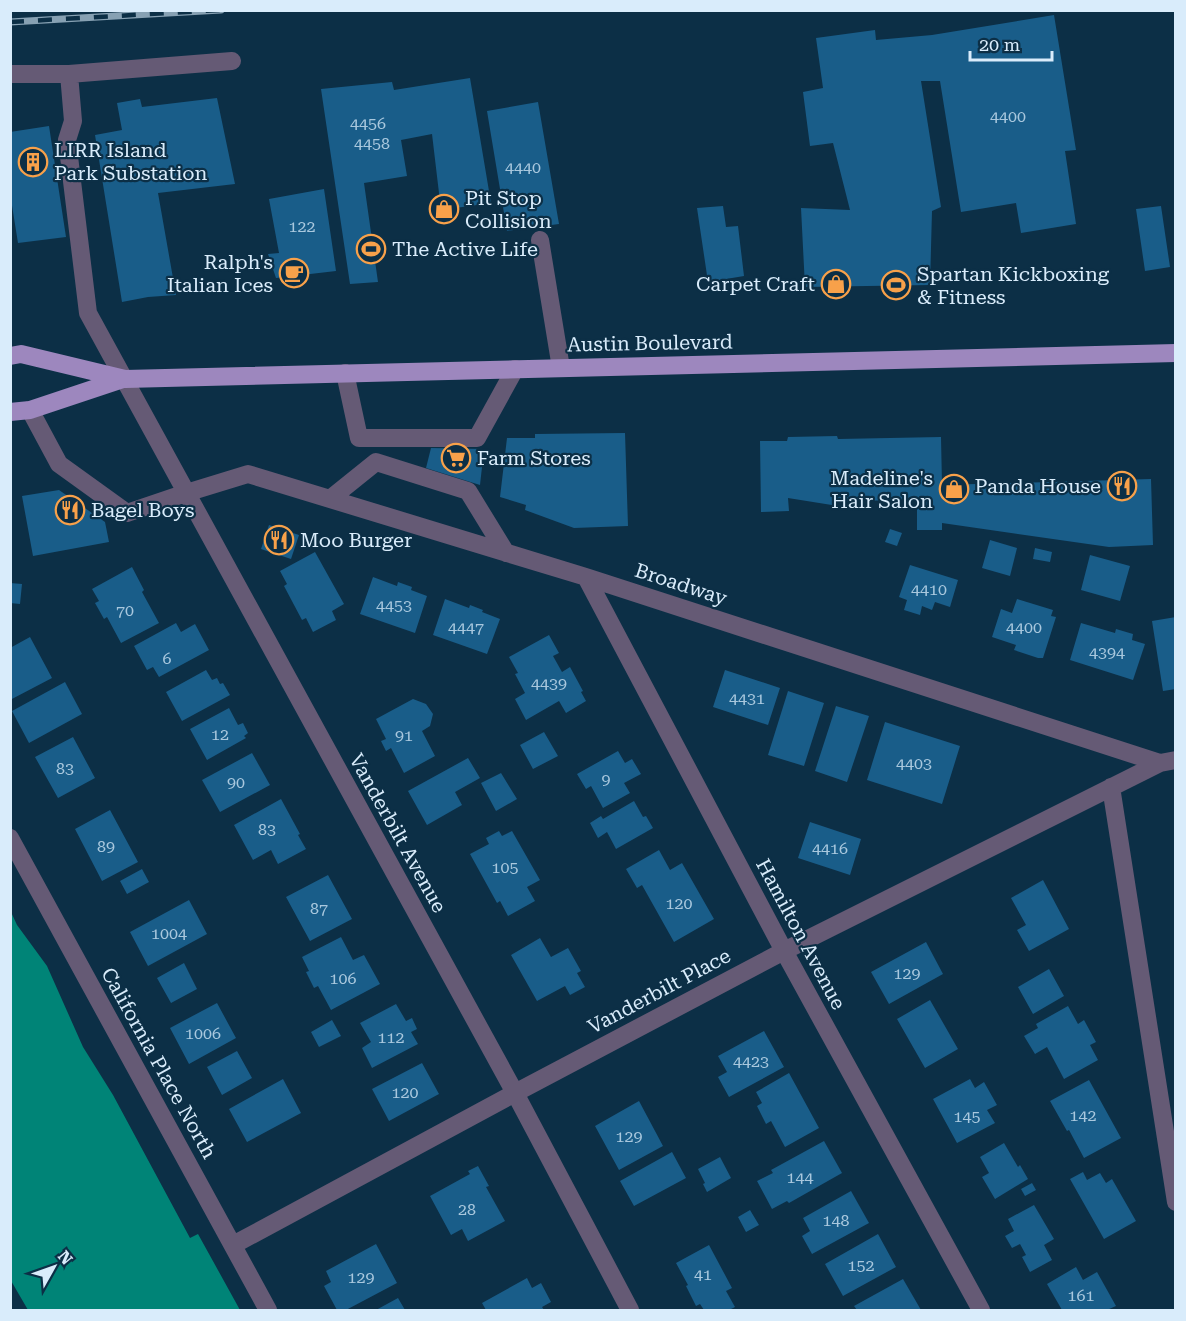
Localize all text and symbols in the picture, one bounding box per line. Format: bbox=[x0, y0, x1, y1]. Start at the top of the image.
scale bar bbox=[970, 24, 1052, 62]
text: 20 m bbox=[979, 34, 1020, 55]
house number: 4400 bbox=[990, 107, 1026, 126]
house number: 4456 bbox=[350, 114, 386, 133]
house number: 4458 bbox=[354, 134, 390, 153]
place label: LIRR Island Park Substation bbox=[54, 138, 208, 185]
building icon: LIRR Island Park Substation bbox=[17, 146, 49, 178]
house number: 4440 bbox=[505, 158, 541, 177]
place label: Pit Stop Collision bbox=[465, 186, 552, 233]
shop icon: Pit Stop Collision bbox=[428, 193, 460, 225]
house number: 122 bbox=[289, 217, 315, 236]
sports icon: The Active Life bbox=[355, 233, 387, 265]
place label: The Active Life bbox=[392, 237, 538, 261]
place label: Ralph's Italian Ices bbox=[167, 250, 273, 297]
cafe icon: Ralph's Italian Ices bbox=[278, 257, 310, 289]
place label: Spartan Kickboxing & Fitness bbox=[917, 262, 1110, 309]
shop icon: Carpet Craft bbox=[820, 268, 852, 300]
sports icon: Spartan Kickboxing & Fitness bbox=[880, 269, 912, 301]
place label: Carpet Craft bbox=[696, 272, 816, 296]
street label: Austin Boulevard bbox=[567, 330, 733, 356]
supermarket icon: Farm Stores bbox=[440, 442, 472, 474]
place label: Farm Stores bbox=[477, 446, 591, 470]
place label: Madeline's Hair Salon bbox=[830, 466, 933, 513]
restaurant icon: Panda House bbox=[1106, 470, 1138, 502]
shop icon: Madeline's Hair Salon bbox=[938, 473, 970, 505]
place label: Panda House bbox=[975, 474, 1101, 498]
restaurant icon: Bagel Boys bbox=[54, 494, 86, 526]
place label: Bagel Boys bbox=[91, 498, 194, 522]
restaurant icon: Moo Burger bbox=[263, 524, 295, 556]
place label: Moo Burger bbox=[300, 528, 412, 552]
street label: Broadway bbox=[632, 558, 730, 610]
house number: 4410 bbox=[911, 580, 947, 599]
house number: 4453 bbox=[376, 596, 412, 615]
house number: 70 bbox=[116, 601, 134, 620]
house number: 4447 bbox=[448, 618, 484, 637]
house number: 4400 bbox=[1006, 618, 1042, 637]
house number: 4394 bbox=[1089, 643, 1125, 662]
house number: 6 bbox=[163, 649, 172, 668]
house number: 4439 bbox=[531, 674, 567, 693]
house number: 4431 bbox=[729, 689, 765, 708]
house number: 12 bbox=[211, 725, 229, 744]
house number: 91 bbox=[395, 726, 413, 745]
street label: Vanderbilt Avenue bbox=[344, 749, 452, 917]
house number: 4403 bbox=[896, 754, 932, 773]
house number: 83 bbox=[56, 759, 74, 778]
house number: 9 bbox=[602, 770, 611, 789]
house number: 90 bbox=[227, 773, 245, 792]
house number: 83 bbox=[258, 820, 276, 839]
house number: 89 bbox=[97, 837, 115, 856]
house number: 4416 bbox=[812, 839, 848, 858]
street label: Hamilton Avenue bbox=[751, 855, 851, 1014]
house number: 105 bbox=[492, 858, 518, 877]
house number: 120 bbox=[666, 894, 692, 913]
house number: 87 bbox=[310, 899, 328, 918]
house number: 1004 bbox=[151, 924, 187, 943]
street label: Vanderbilt Place bbox=[584, 943, 734, 1039]
street label: California Place North bbox=[96, 963, 222, 1163]
house number: 129 bbox=[894, 964, 920, 983]
house number: 106 bbox=[330, 969, 356, 988]
house number: 1006 bbox=[185, 1024, 221, 1043]
house number: 112 bbox=[378, 1028, 404, 1047]
house number: 4423 bbox=[733, 1052, 769, 1071]
house number: 120 bbox=[392, 1083, 418, 1102]
house number: 142 bbox=[1070, 1106, 1096, 1125]
house number: 145 bbox=[954, 1107, 980, 1126]
house number: 129 bbox=[616, 1127, 642, 1146]
house number: 144 bbox=[787, 1168, 813, 1187]
house number: 28 bbox=[458, 1200, 476, 1219]
house number: 148 bbox=[823, 1211, 849, 1230]
north arrow bbox=[24, 1237, 84, 1297]
text: N bbox=[54, 1247, 76, 1269]
house number: 152 bbox=[848, 1256, 874, 1275]
house number: 41 bbox=[694, 1265, 712, 1284]
house number: 129 bbox=[348, 1268, 374, 1287]
house number: 161 bbox=[1068, 1286, 1094, 1305]

